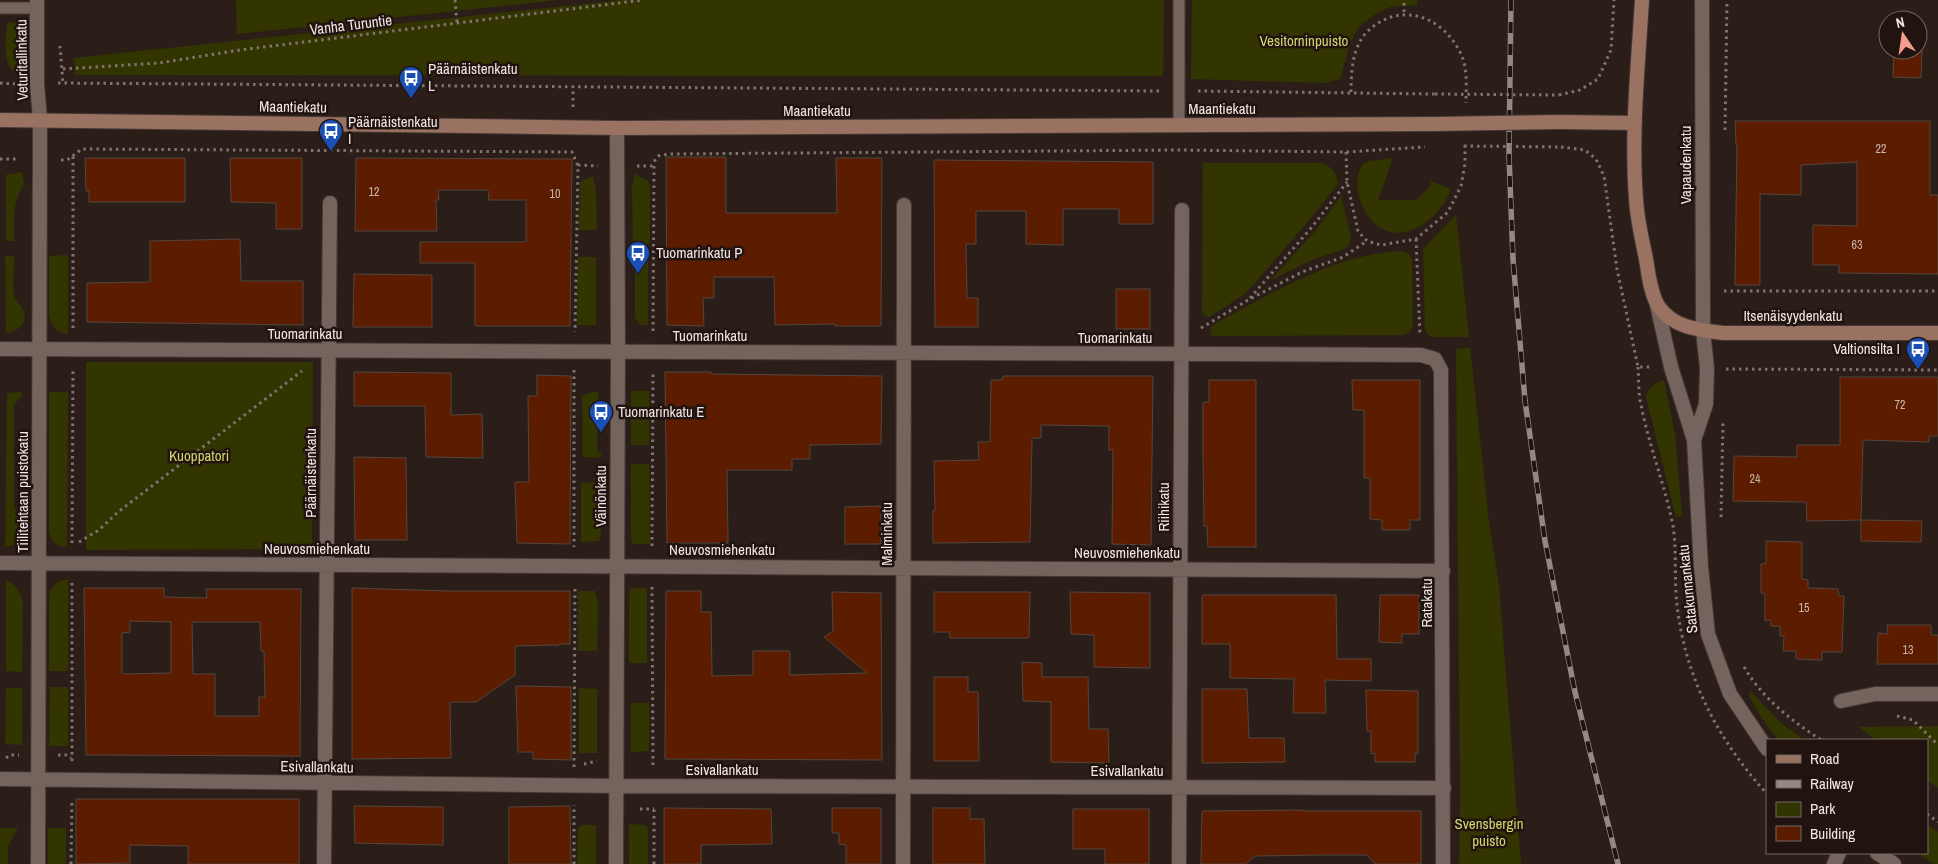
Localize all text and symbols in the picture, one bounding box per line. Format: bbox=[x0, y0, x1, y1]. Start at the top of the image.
street label: Vanha Turuntie bbox=[309, 9, 393, 40]
north arrow bbox=[1878, 10, 1928, 60]
text: N bbox=[1894, 13, 1906, 32]
street label: Veturitallinkatu bbox=[10, 19, 33, 101]
park label: Vesitorninpuisto bbox=[1260, 30, 1349, 51]
place label: Päärnäistenkatu L bbox=[428, 58, 518, 96]
bus stop icon: Päärnäistenkatu L bbox=[398, 65, 424, 99]
street label: Maantiekatu bbox=[259, 95, 327, 118]
street label: Maantiekatu bbox=[1188, 98, 1256, 119]
street label: Maantiekatu bbox=[783, 100, 851, 121]
place label: Päärnäistenkatu I bbox=[348, 111, 438, 149]
bus stop icon: Päärnäistenkatu I bbox=[318, 118, 344, 152]
street label: Vapaudenkatu bbox=[1675, 126, 1696, 204]
house number: 22 bbox=[1876, 141, 1886, 157]
house number: 12 bbox=[369, 184, 379, 200]
house number: 10 bbox=[550, 186, 560, 202]
house number: 63 bbox=[1852, 237, 1862, 253]
bus stop icon: Tuomarinkatu P bbox=[625, 240, 651, 274]
place label: Tuomarinkatu P bbox=[656, 242, 742, 263]
street label: Itsenäisyydenkatu bbox=[1743, 305, 1843, 326]
street label: Tuomarinkatu bbox=[268, 323, 342, 344]
street label: Tuomarinkatu bbox=[673, 325, 747, 346]
street label: Tuomarinkatu bbox=[1078, 327, 1152, 348]
bus stop icon: Valtionsilta I bbox=[1905, 336, 1931, 370]
place label: Valtionsilta I bbox=[1833, 338, 1900, 359]
house number: 72 bbox=[1895, 397, 1905, 413]
bus stop icon: Tuomarinkatu E bbox=[588, 399, 614, 433]
place label: Tuomarinkatu E bbox=[618, 401, 704, 422]
street label: Päärnäistenkatu bbox=[300, 428, 321, 518]
street label: Tiilitehtaan puistokatu bbox=[12, 431, 33, 553]
park label: Kuoppatori bbox=[169, 445, 229, 466]
street label: Väinönkatu bbox=[590, 465, 611, 527]
house number: 24 bbox=[1750, 471, 1761, 487]
street label: Riihikatu bbox=[1153, 482, 1174, 532]
street label: Malminkatu bbox=[876, 502, 897, 566]
street label: Neuvosmiehenkatu bbox=[264, 538, 370, 559]
street label: Neuvosmiehenkatu bbox=[669, 539, 775, 560]
street label: Neuvosmiehenkatu bbox=[1074, 542, 1180, 563]
street label: Satakunnankatu bbox=[1672, 544, 1703, 634]
street label: Ratakatu bbox=[1416, 578, 1437, 628]
house number: 15 bbox=[1799, 600, 1810, 616]
house number: 13 bbox=[1903, 642, 1913, 658]
legend bbox=[1766, 739, 1928, 854]
text: Road bbox=[1810, 748, 1839, 769]
street label: Esivallankatu bbox=[280, 755, 354, 778]
street label: Esivallankatu bbox=[685, 759, 759, 780]
street label: Esivallankatu bbox=[1090, 760, 1164, 781]
text: Railway bbox=[1810, 773, 1855, 794]
text: Park bbox=[1810, 798, 1836, 819]
park label: Svensbergin puisto bbox=[1454, 813, 1524, 851]
text: Building bbox=[1810, 823, 1855, 844]

